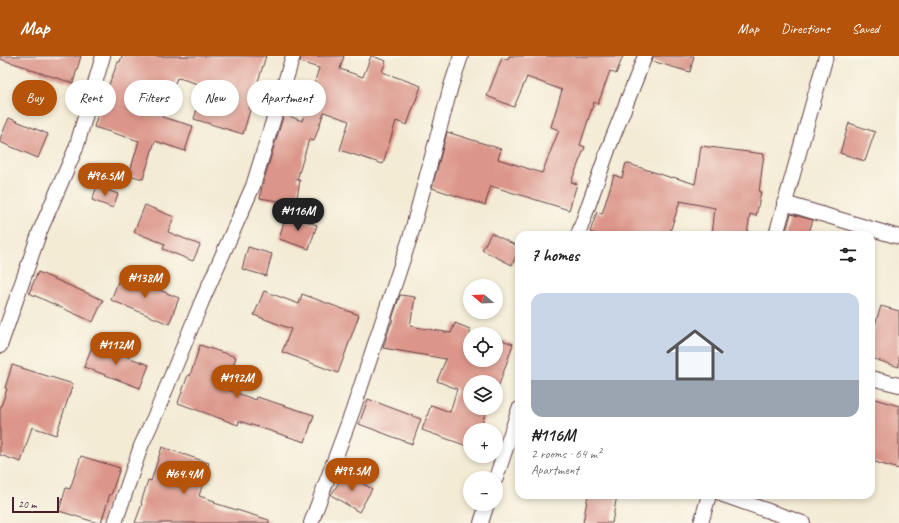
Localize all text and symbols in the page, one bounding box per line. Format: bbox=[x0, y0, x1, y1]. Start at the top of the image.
text: Map bbox=[20, 16, 50, 40]
text: Map bbox=[738, 20, 759, 37]
text: Directions bbox=[781, 20, 830, 37]
text: Saved bbox=[852, 20, 879, 37]
chip: Buy bbox=[12, 80, 57, 116]
chip: Rent bbox=[65, 80, 116, 116]
chip: Filters bbox=[124, 80, 183, 116]
chip: New bbox=[191, 80, 239, 116]
chip: Apartment bbox=[247, 80, 326, 116]
pin: ₦96.5M bbox=[72, 163, 138, 197]
text: ₦96.5M bbox=[87, 168, 123, 184]
pin: ₦116M bbox=[270, 198, 326, 232]
text: ₦116M bbox=[281, 203, 315, 219]
icon: filters bbox=[837, 244, 859, 266]
text: 7 homes bbox=[531, 245, 579, 266]
pin: ₦138M bbox=[117, 265, 173, 299]
text: ₦138M bbox=[128, 270, 162, 286]
north arrow bbox=[463, 279, 503, 319]
map controls bbox=[463, 279, 503, 511]
icon: home bbox=[659, 319, 731, 391]
button: locate bbox=[463, 327, 503, 367]
pin: ₦112M bbox=[88, 332, 144, 366]
text: ₦112M bbox=[99, 337, 133, 353]
pin: ₦192M bbox=[209, 365, 265, 399]
text: ₦192M bbox=[220, 370, 254, 386]
button: layers bbox=[463, 375, 503, 415]
button: + bbox=[463, 423, 503, 463]
text: ₦116M bbox=[531, 425, 575, 446]
text: 2 rooms · 64 m² bbox=[531, 446, 601, 462]
pin: ₦99.5M bbox=[319, 458, 385, 492]
pin: ₦64.4M bbox=[151, 461, 217, 495]
text: Apartment bbox=[531, 462, 579, 478]
text: ₦99.5M bbox=[334, 463, 370, 479]
text: ₦64.4M bbox=[166, 466, 202, 482]
button: − bbox=[463, 471, 503, 511]
scale bar bbox=[12, 495, 59, 514]
text: 20 m bbox=[18, 497, 37, 511]

